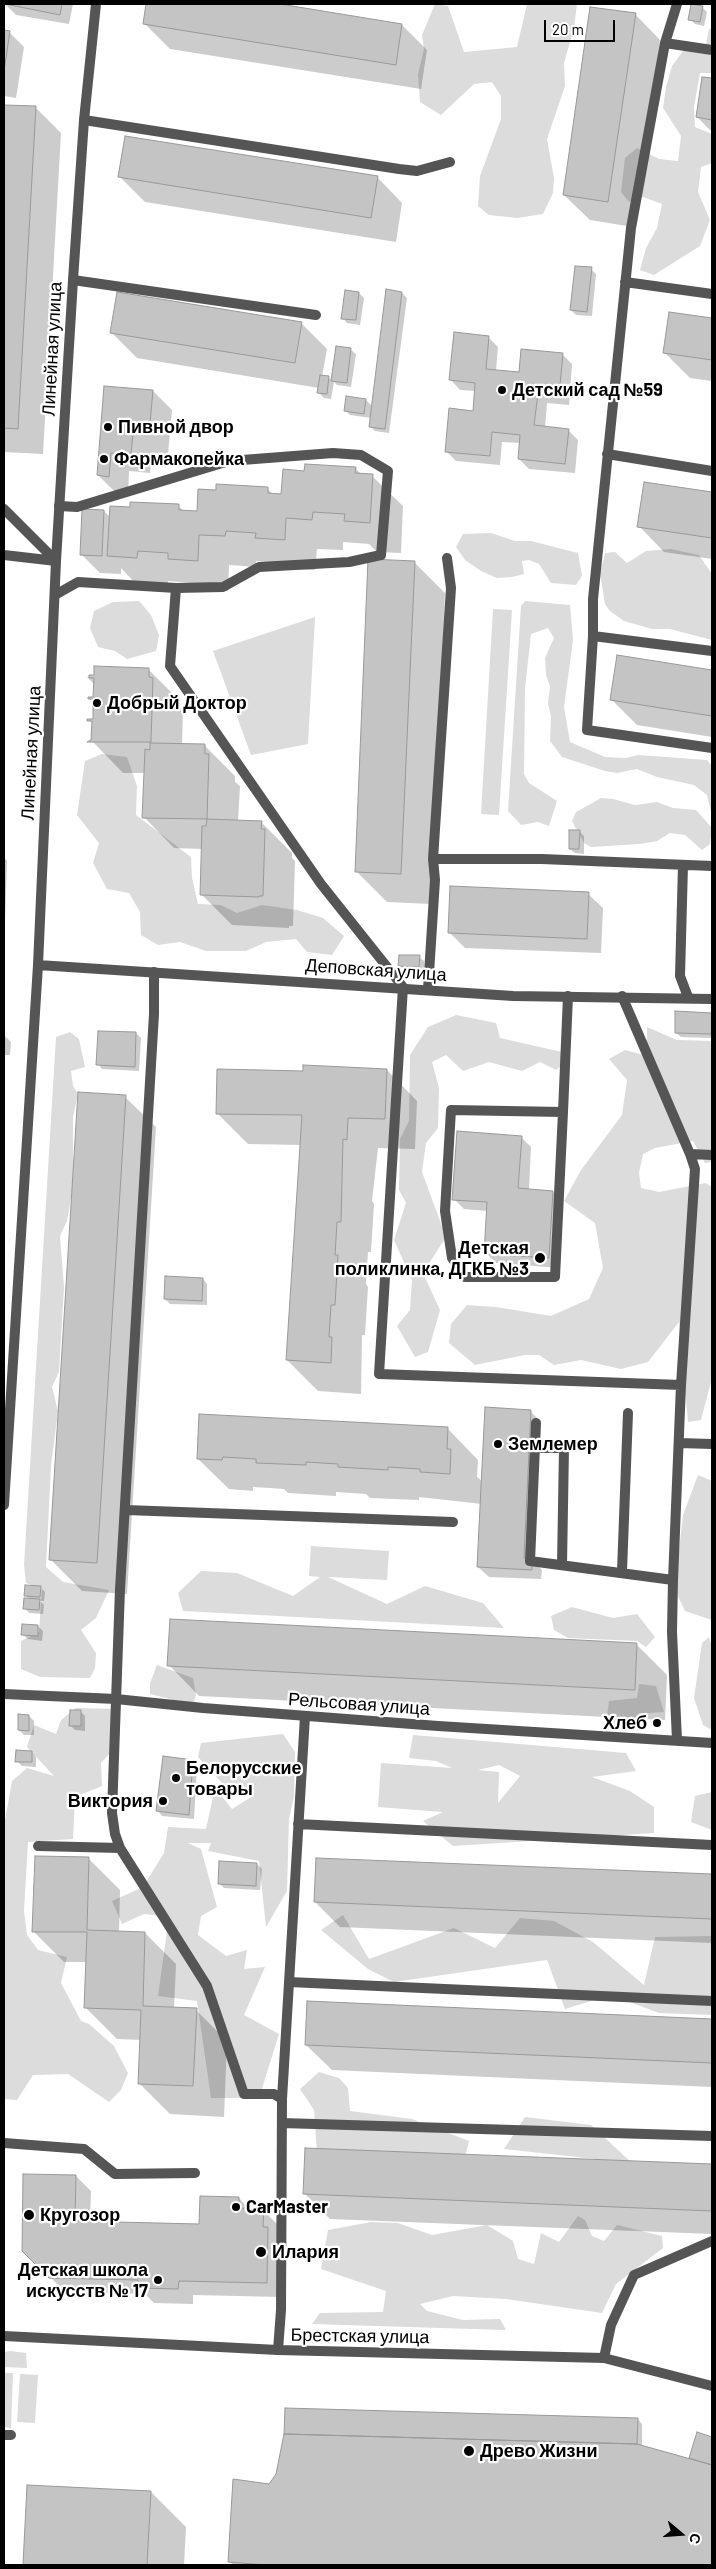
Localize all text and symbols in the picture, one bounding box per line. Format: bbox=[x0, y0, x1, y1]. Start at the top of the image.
scale bar bbox=[546, 10, 617, 42]
text: 20 m bbox=[552, 20, 584, 38]
street label: Линейная улица bbox=[38, 281, 66, 417]
place label: Детский сад №59 bbox=[512, 379, 663, 401]
marker: Детский сад №59 bbox=[496, 384, 508, 396]
place label: Пивной двор bbox=[118, 416, 234, 438]
marker: Пивной двор bbox=[102, 421, 114, 433]
place label: Фармакопейка bbox=[114, 448, 244, 470]
marker: Фармакопейка bbox=[98, 453, 110, 465]
street label: Линейная улица bbox=[17, 685, 45, 821]
place label: Добрый Доктор bbox=[107, 692, 247, 714]
marker: Добрый Доктор bbox=[91, 697, 103, 709]
street label: Деповская улица bbox=[305, 954, 447, 986]
place label: Детская поликлинка, ДГКБ №3 bbox=[335, 1237, 529, 1280]
marker: Детская поликлинка, ДГКБ №3 bbox=[533, 1251, 547, 1265]
place label: Землемер bbox=[508, 1433, 598, 1455]
marker: Землемер bbox=[492, 1438, 504, 1450]
street label: Рельсовая улица bbox=[287, 1688, 431, 1720]
place label: Хлеб bbox=[603, 1712, 647, 1734]
marker: Хлеб bbox=[651, 1717, 663, 1729]
place label: Белорусские товары bbox=[186, 1757, 302, 1800]
marker: Белорусские товары bbox=[170, 1772, 182, 1784]
place label: Виктория bbox=[68, 1790, 153, 1812]
marker: Виктория bbox=[157, 1795, 169, 1807]
place label: CarMaster bbox=[246, 2196, 328, 2218]
marker: CarMaster bbox=[230, 2201, 242, 2213]
place label: Кругозор bbox=[40, 2204, 120, 2226]
marker: Кругозор bbox=[22, 2208, 36, 2222]
place label: Илария bbox=[272, 2241, 339, 2263]
marker: Илария bbox=[254, 2245, 268, 2259]
place label: Детская школа искусств № 17 bbox=[18, 2259, 148, 2302]
marker: Детская школа искусств № 17 bbox=[152, 2274, 164, 2286]
street label: Брестская улица bbox=[290, 2324, 430, 2348]
place label: Древо Жизни bbox=[480, 2440, 597, 2462]
marker: Древо Жизни bbox=[462, 2444, 476, 2458]
north arrow bbox=[656, 2509, 706, 2559]
text: С bbox=[686, 2531, 705, 2546]

